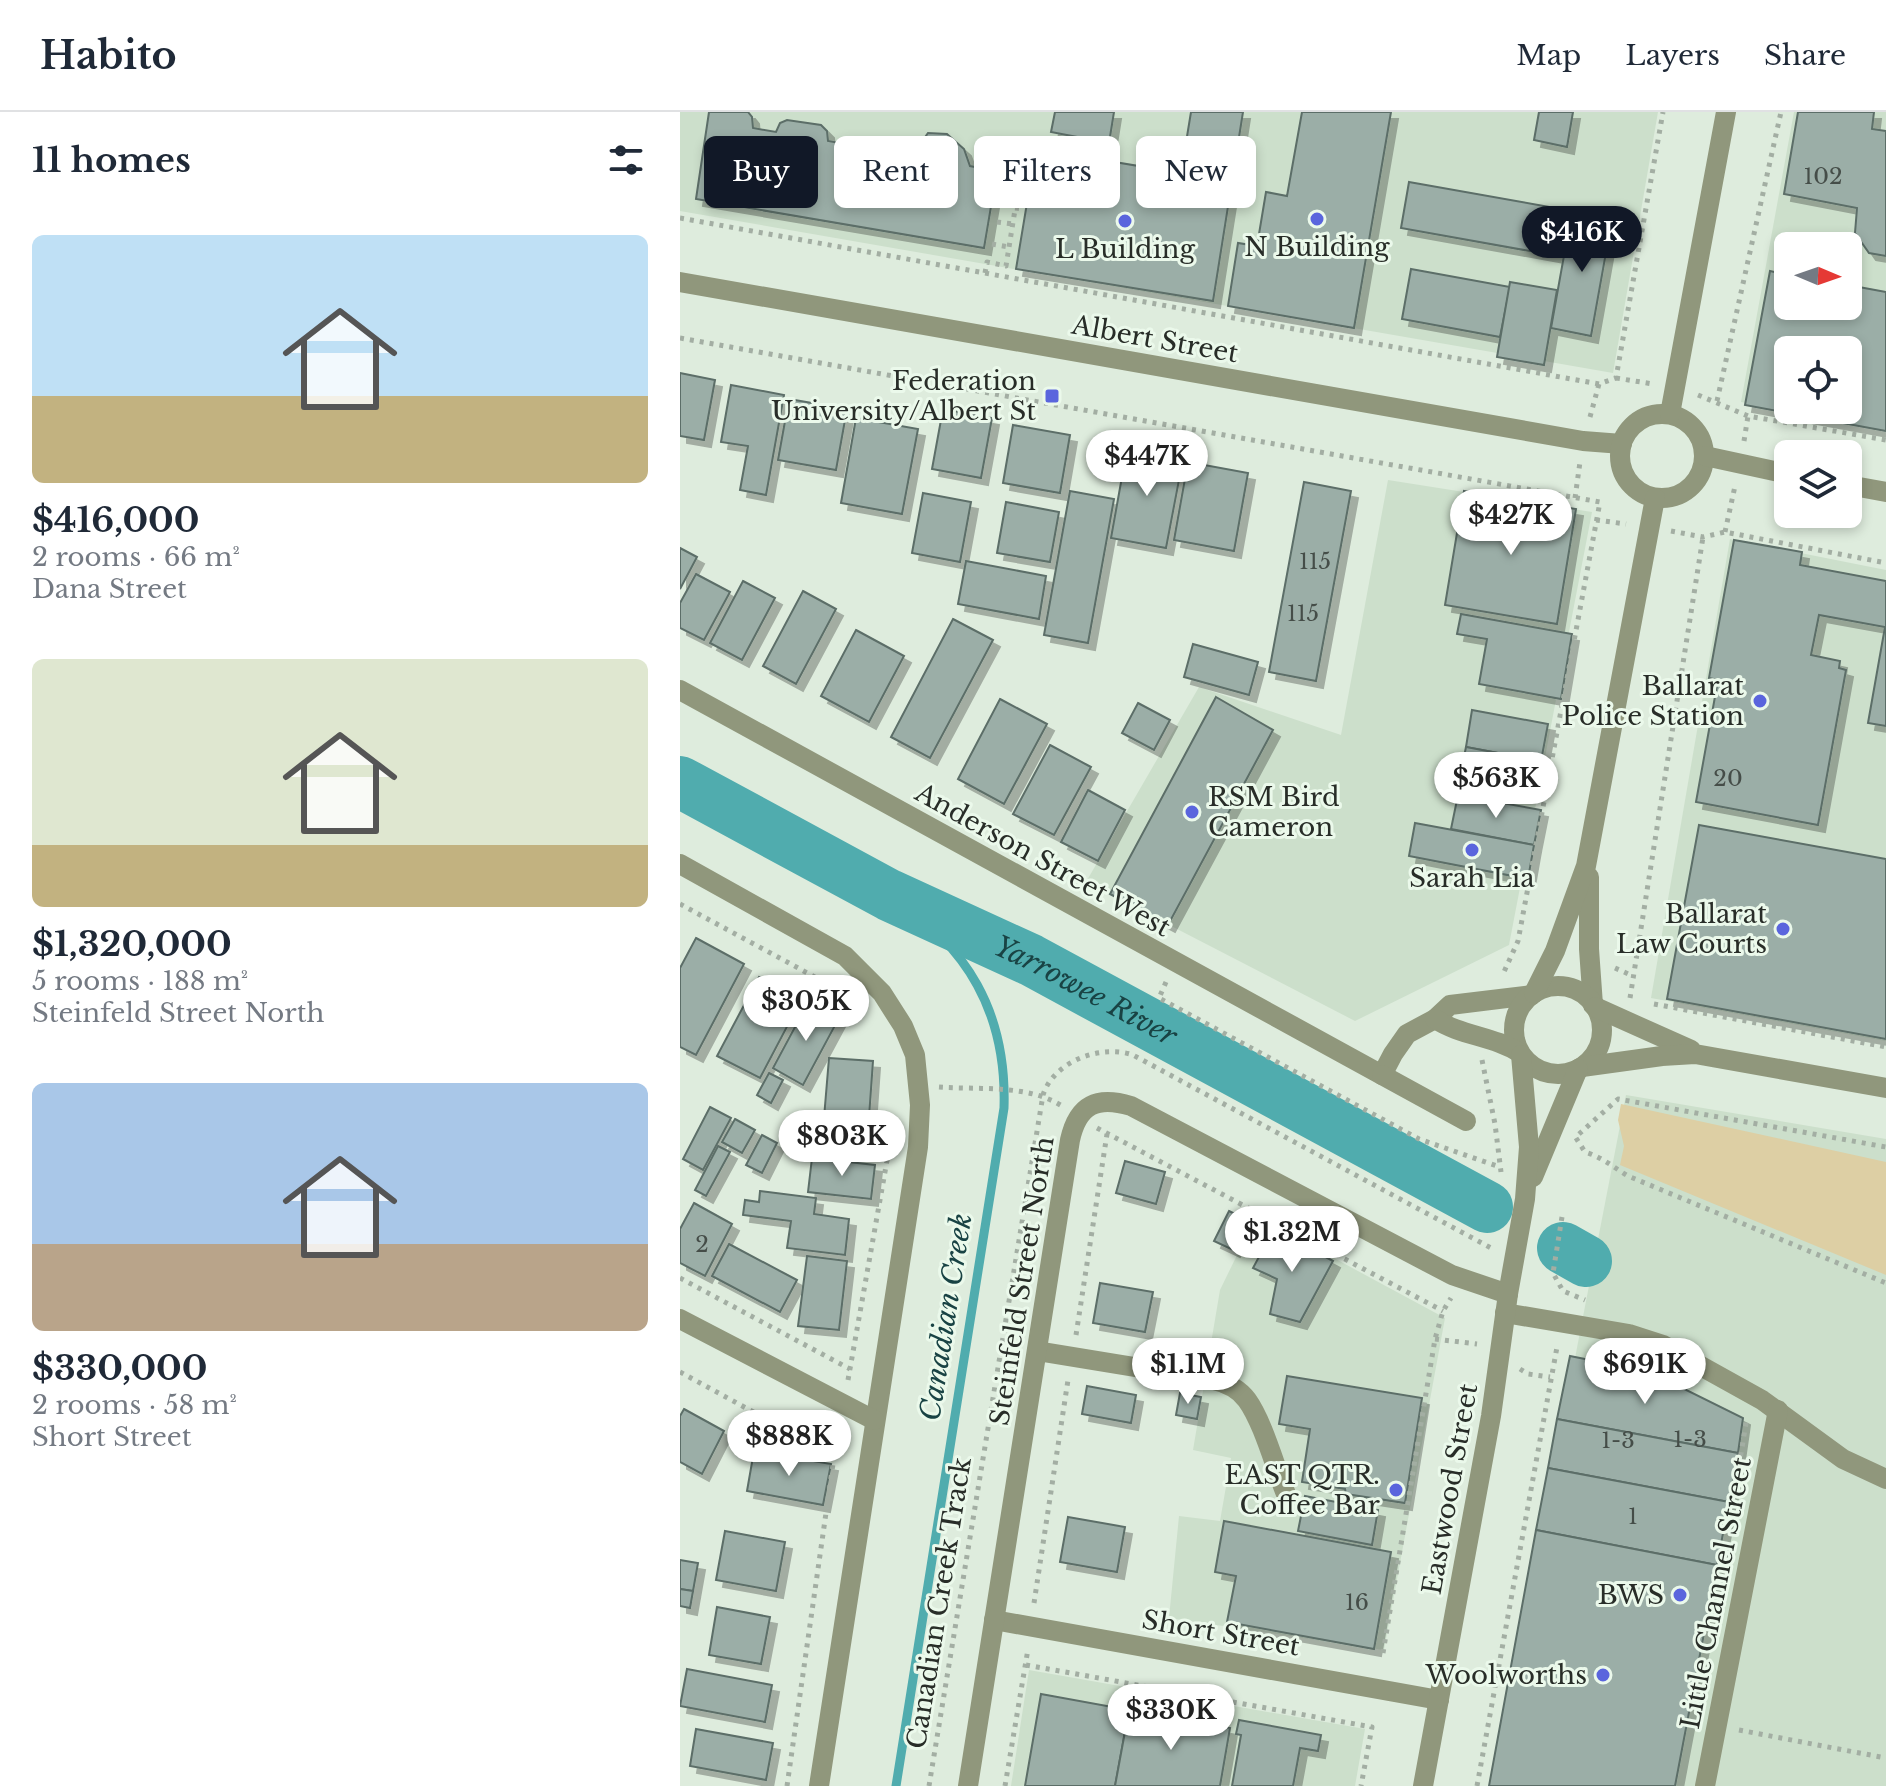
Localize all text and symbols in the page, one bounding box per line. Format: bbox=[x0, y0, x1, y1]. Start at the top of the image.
text: Habito bbox=[40, 32, 177, 79]
text: Map bbox=[1516, 38, 1581, 73]
text: Layers bbox=[1625, 38, 1720, 73]
text: Share bbox=[1764, 38, 1846, 73]
chip: Buy bbox=[704, 136, 818, 208]
chip: Rent bbox=[834, 136, 958, 208]
chip: Filters bbox=[974, 136, 1120, 208]
chip: New bbox=[1136, 136, 1256, 208]
icon: filters bbox=[604, 138, 648, 182]
text: 11 homes bbox=[32, 139, 191, 181]
house number: 102 bbox=[1803, 163, 1843, 190]
pin: $416K bbox=[1526, 206, 1638, 274]
marker: N Building bbox=[1308, 210, 1326, 228]
marker: L Building bbox=[1116, 212, 1134, 230]
text: $416K bbox=[1540, 216, 1624, 248]
place label: N Building bbox=[1244, 231, 1390, 263]
north arrow bbox=[1774, 232, 1862, 320]
map controls bbox=[1774, 232, 1862, 528]
place label: L Building bbox=[1055, 233, 1195, 265]
icon: home bbox=[268, 287, 412, 431]
street label: Albert Street bbox=[1068, 308, 1241, 369]
button: locate bbox=[1774, 336, 1862, 424]
place label: Federation University/Albert St bbox=[771, 365, 1036, 427]
marker: Federation University/Albert St bbox=[1043, 387, 1061, 405]
pin: $447K bbox=[1091, 430, 1203, 498]
text: $447K bbox=[1104, 440, 1190, 472]
button: layers bbox=[1774, 440, 1862, 528]
pin: $427K bbox=[1455, 489, 1567, 557]
text: $416,000 bbox=[32, 499, 199, 541]
text: $427K bbox=[1468, 499, 1554, 531]
text: 2 rooms · 66 m² bbox=[32, 541, 240, 573]
house number: 115 bbox=[1299, 548, 1331, 575]
text: Dana Street bbox=[32, 573, 187, 605]
house number: 115 bbox=[1287, 600, 1319, 627]
place label: Ballarat Police Station bbox=[1562, 670, 1744, 732]
marker: Ballarat Police Station bbox=[1751, 692, 1769, 710]
icon: home bbox=[268, 711, 412, 855]
pin: $563K bbox=[1440, 752, 1552, 820]
text: $563K bbox=[1452, 762, 1540, 794]
house number: 20 bbox=[1713, 765, 1743, 792]
street label: Anderson Street West bbox=[909, 776, 1176, 944]
place label: RSM Bird Cameron bbox=[1208, 781, 1340, 843]
marker: RSM Bird Cameron bbox=[1183, 803, 1201, 821]
marker: Sarah Lia bbox=[1463, 841, 1481, 859]
place label: Sarah Lia bbox=[1409, 862, 1535, 894]
place label: Ballarat Law Courts bbox=[1616, 898, 1767, 960]
marker: Ballarat Law Courts bbox=[1774, 920, 1792, 938]
text: $1,320,000 bbox=[32, 923, 232, 965]
water label: Yarrowee River bbox=[988, 928, 1184, 1054]
text: 5 rooms · 188 m² bbox=[32, 965, 248, 997]
pin: $305K bbox=[750, 975, 862, 1043]
text: $305K bbox=[761, 985, 851, 1017]
text: Steinfeld Street North bbox=[32, 997, 324, 1029]
pin: $803K bbox=[786, 1110, 898, 1178]
text: $803K bbox=[797, 1120, 887, 1152]
street label: Steinfeld Street North bbox=[983, 1134, 1061, 1428]
icon: home bbox=[268, 1135, 412, 1279]
pin: $1.32M bbox=[1227, 1206, 1357, 1274]
water label: Canadian Creek bbox=[912, 1211, 980, 1423]
text: $1.32M bbox=[1243, 1216, 1341, 1248]
house number: 2 bbox=[695, 1231, 709, 1258]
pin: $1.1M bbox=[1132, 1338, 1244, 1406]
pin: $691K bbox=[1589, 1338, 1701, 1406]
text: $330,000 bbox=[32, 1347, 207, 1389]
text: $1.1M bbox=[1150, 1348, 1226, 1380]
text: $691K bbox=[1603, 1348, 1687, 1380]
street label: Eastwood Street bbox=[1416, 1381, 1484, 1597]
text: 2 rooms · 58 m² bbox=[32, 1389, 237, 1421]
pin: $888K bbox=[733, 1410, 845, 1478]
text: $888K bbox=[745, 1420, 833, 1452]
text: Short Street bbox=[32, 1421, 192, 1453]
house number: 1-3 bbox=[1673, 1426, 1707, 1453]
house number: 1-3 bbox=[1601, 1427, 1635, 1454]
street label: Little Channel Street bbox=[1674, 1454, 1758, 1732]
street label: Canadian Creek Track bbox=[900, 1455, 978, 1751]
place label: EAST QTR. Coffee Bar bbox=[1224, 1459, 1381, 1521]
marker: EAST QTR. Coffee Bar bbox=[1387, 1481, 1405, 1499]
house number: 1 bbox=[1628, 1503, 1638, 1530]
place label: BWS bbox=[1598, 1579, 1664, 1611]
marker: BWS bbox=[1671, 1586, 1689, 1604]
house number: 16 bbox=[1345, 1589, 1369, 1616]
street label: Short Street bbox=[1140, 1603, 1303, 1663]
place label: Woolworths bbox=[1425, 1659, 1587, 1691]
marker: Woolworths bbox=[1594, 1666, 1612, 1684]
pin: $330K bbox=[1115, 1684, 1227, 1752]
text: $330K bbox=[1126, 1694, 1216, 1726]

